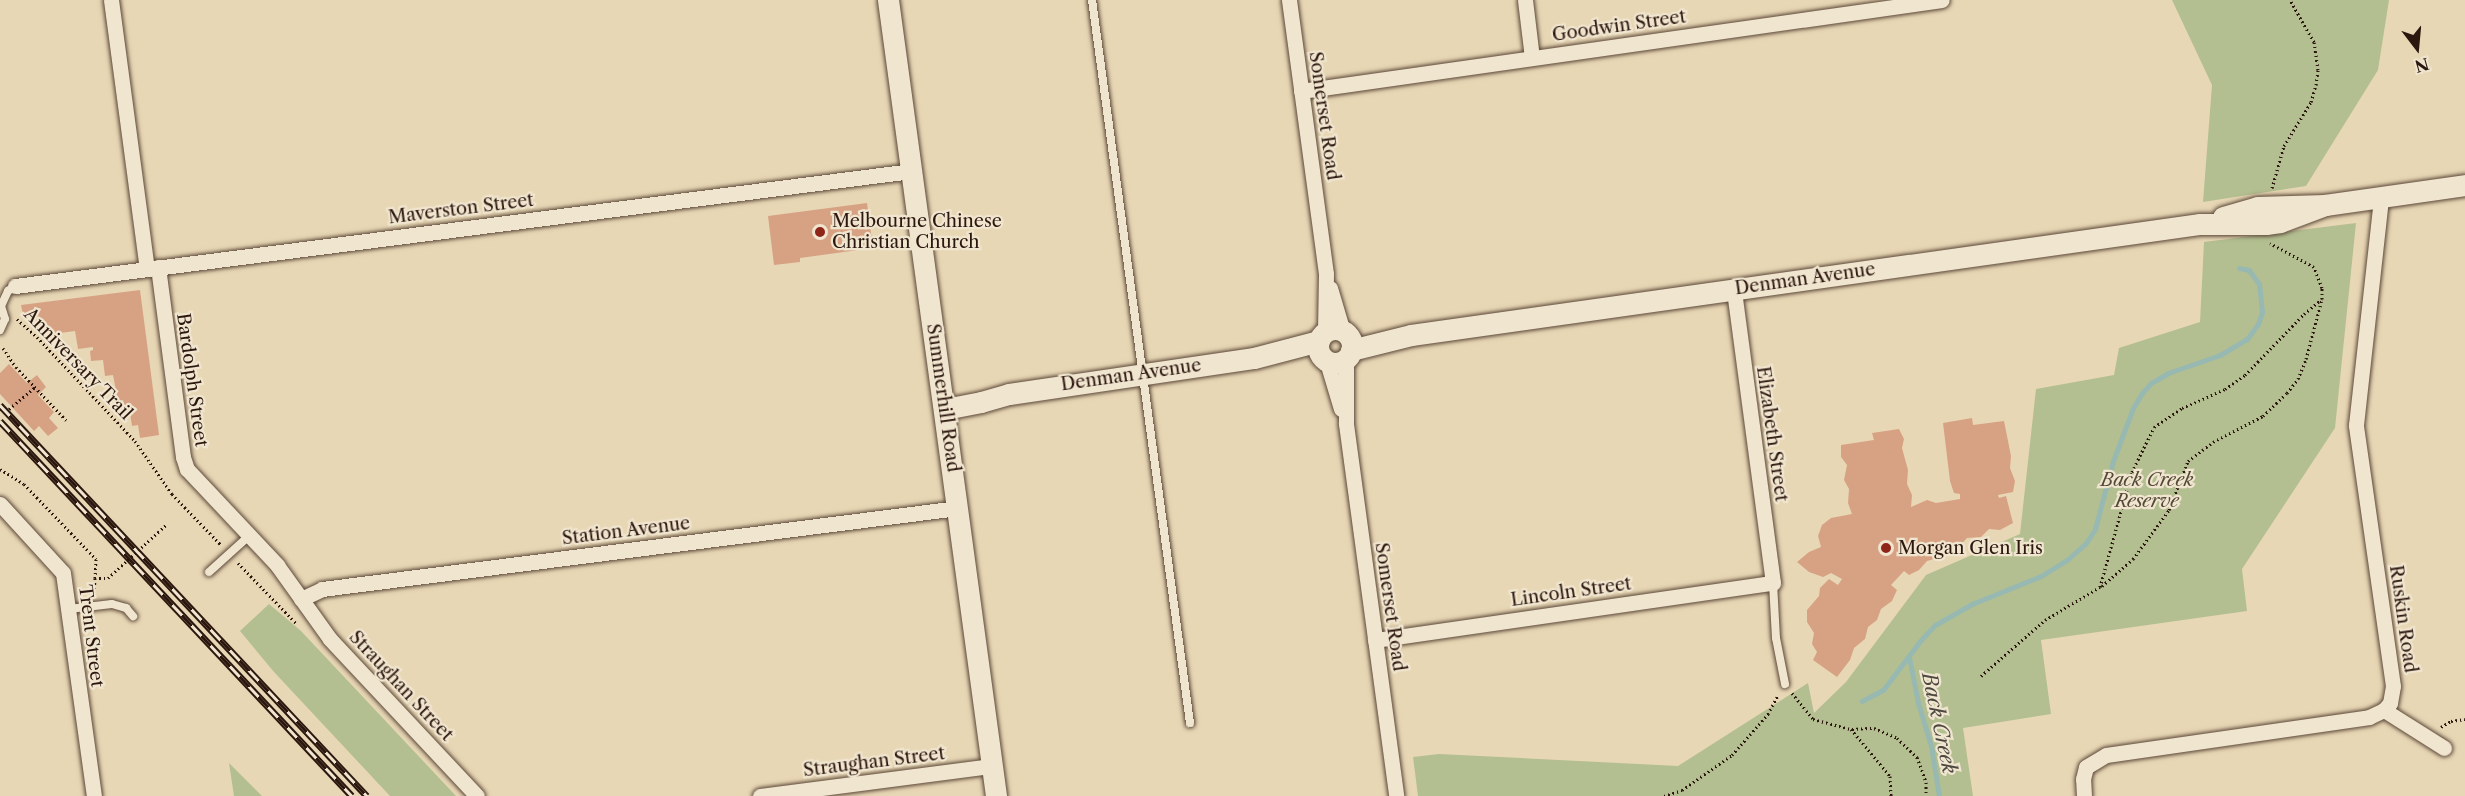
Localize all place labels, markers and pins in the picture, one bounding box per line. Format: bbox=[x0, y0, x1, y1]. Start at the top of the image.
place label: Melbourne Chinese Christian Church bbox=[832, 211, 1002, 254]
marker: Melbourne Chinese Christian Church bbox=[813, 225, 827, 239]
place label: Morgan Glen Iris bbox=[1898, 537, 2043, 559]
marker: Morgan Glen Iris bbox=[1879, 541, 1893, 555]

